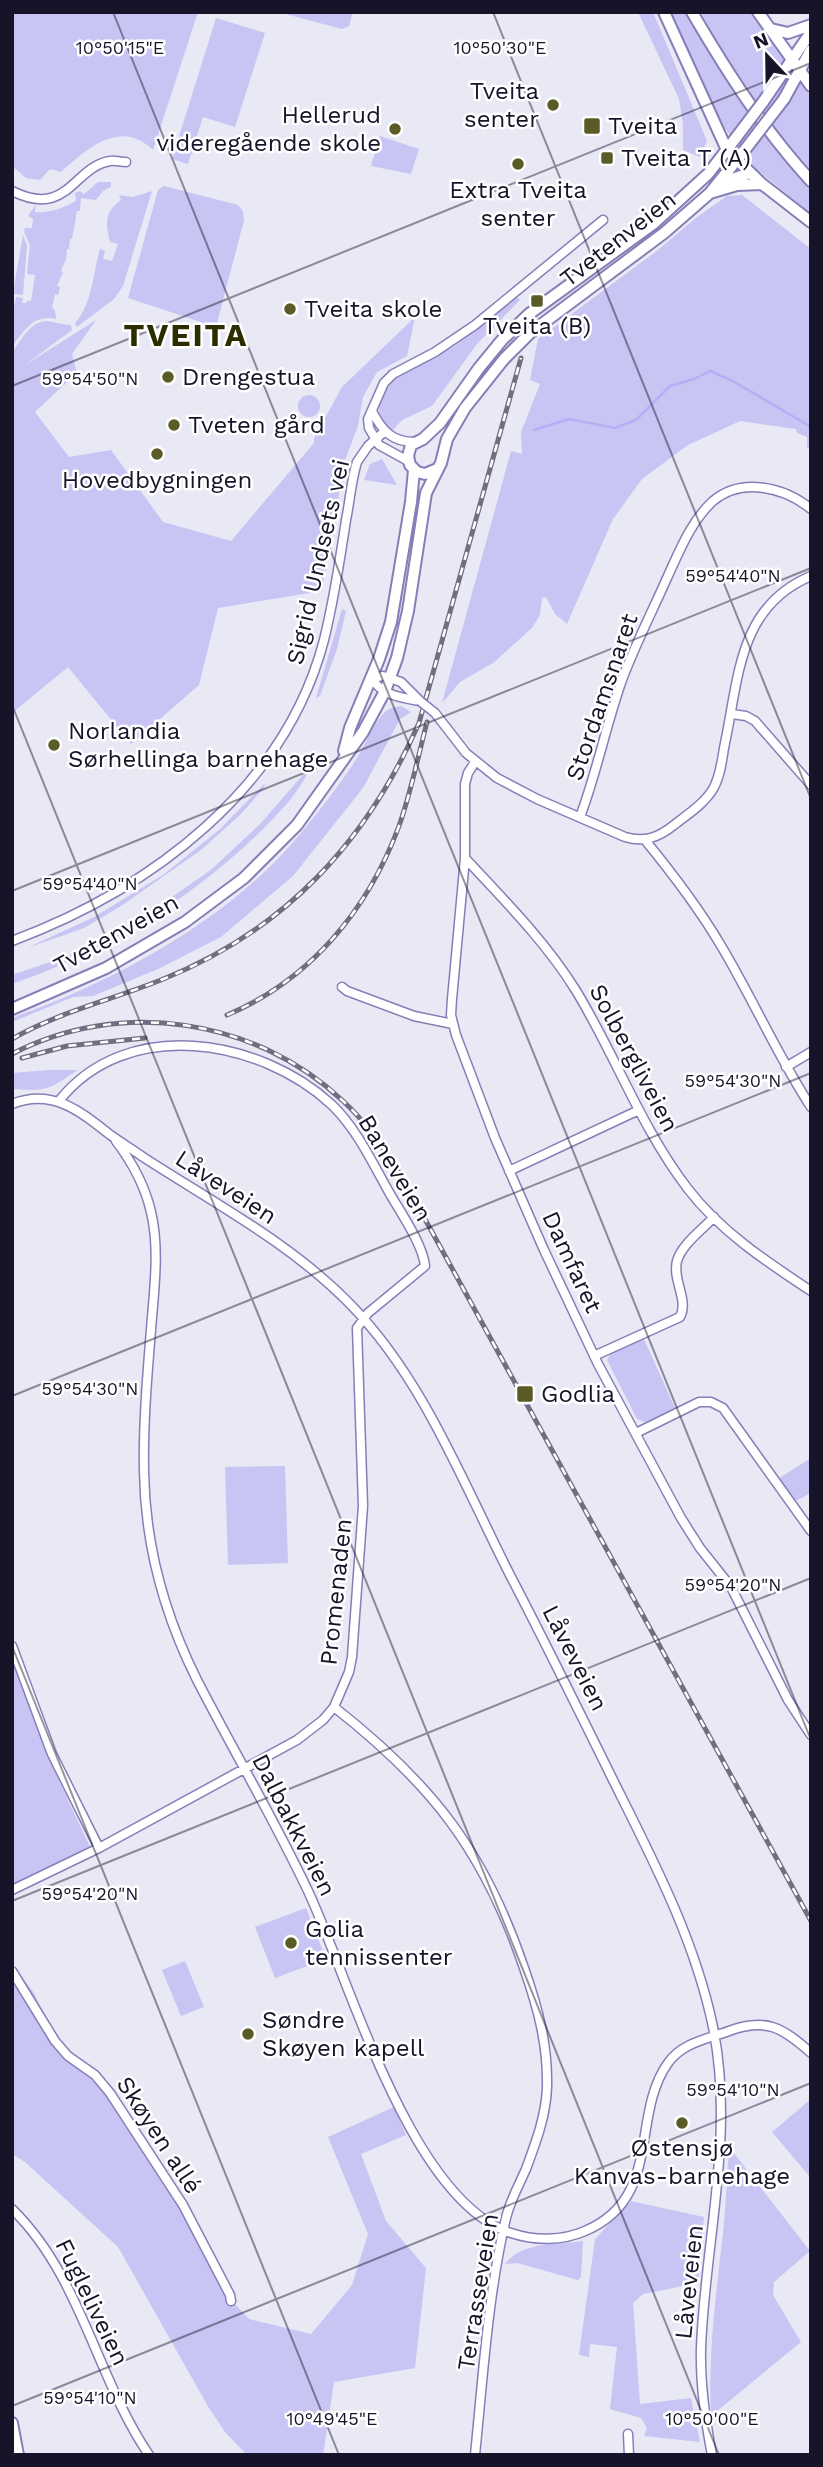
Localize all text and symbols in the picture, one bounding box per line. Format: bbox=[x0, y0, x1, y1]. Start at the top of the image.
north arrow bbox=[732, 21, 802, 91]
text: N bbox=[750, 27, 772, 54]
text: 10°50'15"E bbox=[76, 37, 164, 58]
text: 10°50'30"E bbox=[454, 37, 546, 58]
place label: Tveita senter bbox=[464, 77, 539, 133]
marker: Tveita senter bbox=[545, 97, 561, 113]
place label: Hellerud videregående skole bbox=[156, 101, 381, 157]
place label: Tveita bbox=[608, 112, 677, 140]
marker: Tveita bbox=[582, 116, 602, 136]
marker: Hellerud videregående skole bbox=[387, 121, 403, 137]
place label: Tveita T (A) bbox=[621, 144, 751, 172]
marker: Tveita T (A) bbox=[599, 150, 615, 166]
marker: Extra Tveita senter bbox=[510, 156, 526, 172]
place label: Extra Tveita senter bbox=[449, 176, 587, 232]
street label: Tvetenveien bbox=[555, 185, 681, 293]
marker: Tveita (B) bbox=[529, 293, 545, 309]
place label: Tveita skole bbox=[304, 295, 442, 323]
marker: Tveita skole bbox=[282, 301, 298, 317]
place label: Tveita (B) bbox=[483, 312, 591, 340]
district label: TVEITA bbox=[123, 316, 249, 354]
place label: Drengestua bbox=[182, 363, 315, 391]
text: 59°54'50"N bbox=[42, 368, 138, 389]
marker: Drengestua bbox=[160, 369, 176, 385]
place label: Tveten gård bbox=[188, 411, 325, 439]
marker: Tveten gård bbox=[166, 417, 182, 433]
marker: Hovedbygningen bbox=[149, 446, 165, 462]
street label: Sigrid Undsets vei bbox=[281, 457, 355, 667]
place label: Hovedbygningen bbox=[62, 466, 252, 494]
text: 59°54'40"N bbox=[685, 565, 781, 586]
street label: Stordamsnaret bbox=[560, 610, 644, 784]
place label: Norlandia Sørhellinga barnehage bbox=[68, 717, 328, 773]
marker: Norlandia Sørhellinga barnehage bbox=[46, 737, 62, 753]
text: 59°54'40"N bbox=[42, 873, 138, 894]
street label: Tvetenveien bbox=[49, 888, 183, 980]
street label: Solbergliveien bbox=[583, 979, 685, 1137]
text: 59°54'30"N bbox=[685, 1070, 781, 1091]
street label: Baneveien bbox=[352, 1110, 438, 1226]
street label: Låveveien bbox=[170, 1144, 282, 1230]
street label: Damfaret bbox=[536, 1207, 608, 1317]
text: 59°54'30"N bbox=[42, 1378, 138, 1399]
place label: Godlia bbox=[541, 1380, 615, 1408]
marker: Godlia bbox=[515, 1384, 535, 1404]
street label: Promenaden bbox=[314, 1517, 358, 1667]
text: 59°54'20"N bbox=[685, 1574, 781, 1595]
street label: Låveveien bbox=[536, 1600, 614, 1716]
street label: Dalbakkveien bbox=[246, 1749, 342, 1901]
text: 59°54'20"N bbox=[42, 1883, 138, 1904]
place label: Golia tennissenter bbox=[305, 1915, 453, 1971]
marker: Golia tennissenter bbox=[283, 1935, 299, 1951]
place label: Søndre Skøyen kapell bbox=[262, 2006, 425, 2062]
marker: Søndre Skøyen kapell bbox=[240, 2026, 256, 2042]
street label: Skøyen allé bbox=[111, 2071, 207, 2199]
text: 59°54'10"N bbox=[686, 2079, 780, 2100]
marker: Østensjø Kanvas-barnehage bbox=[674, 2115, 690, 2131]
place label: Østensjø Kanvas-barnehage bbox=[574, 2134, 790, 2190]
street label: Terrasseveien bbox=[452, 2211, 504, 2373]
street label: Låveveien bbox=[669, 2223, 709, 2341]
street label: Fugleliveien bbox=[49, 2234, 135, 2370]
text: 59°54'10"N bbox=[43, 2387, 137, 2408]
text: 10°49'45"E bbox=[287, 2408, 377, 2429]
text: 10°50'00"E bbox=[665, 2408, 759, 2429]

